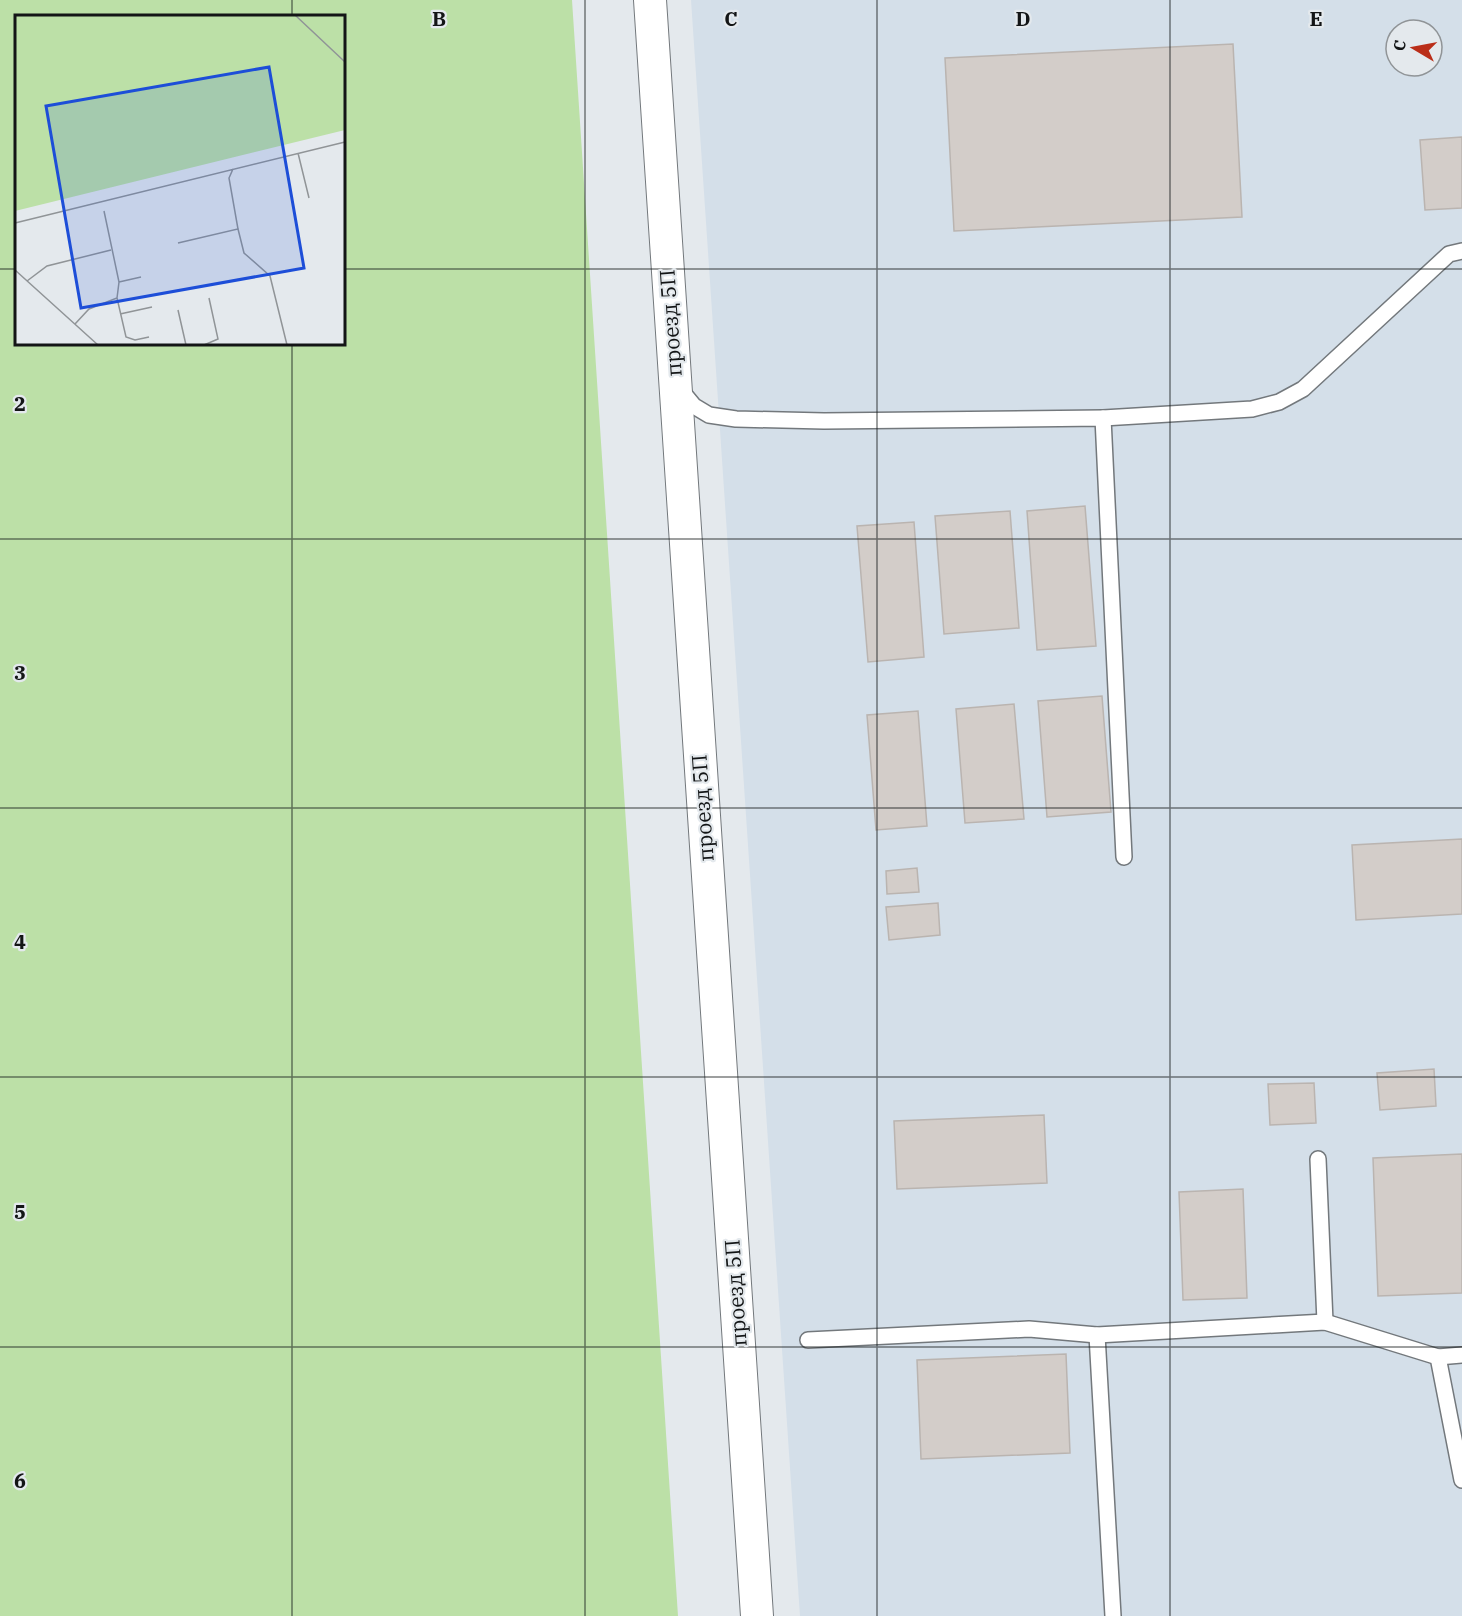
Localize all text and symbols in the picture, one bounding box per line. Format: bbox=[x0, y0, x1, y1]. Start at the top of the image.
text: B bbox=[432, 5, 446, 32]
text: C bbox=[724, 5, 738, 32]
text: D bbox=[1015, 5, 1031, 32]
text: E bbox=[1309, 5, 1323, 32]
inset map bbox=[15, 15, 345, 345]
north arrow bbox=[1384, 18, 1444, 78]
text: С bbox=[1388, 38, 1410, 52]
street label: проезд 5П bbox=[652, 268, 688, 378]
text: 2 bbox=[14, 390, 26, 417]
text: 3 bbox=[14, 659, 26, 686]
street label: проезд 5П bbox=[684, 753, 720, 863]
text: 4 bbox=[14, 928, 26, 955]
text: 5 bbox=[14, 1198, 26, 1225]
street label: проезд 5П bbox=[717, 1238, 753, 1348]
text: 6 bbox=[14, 1467, 26, 1494]

